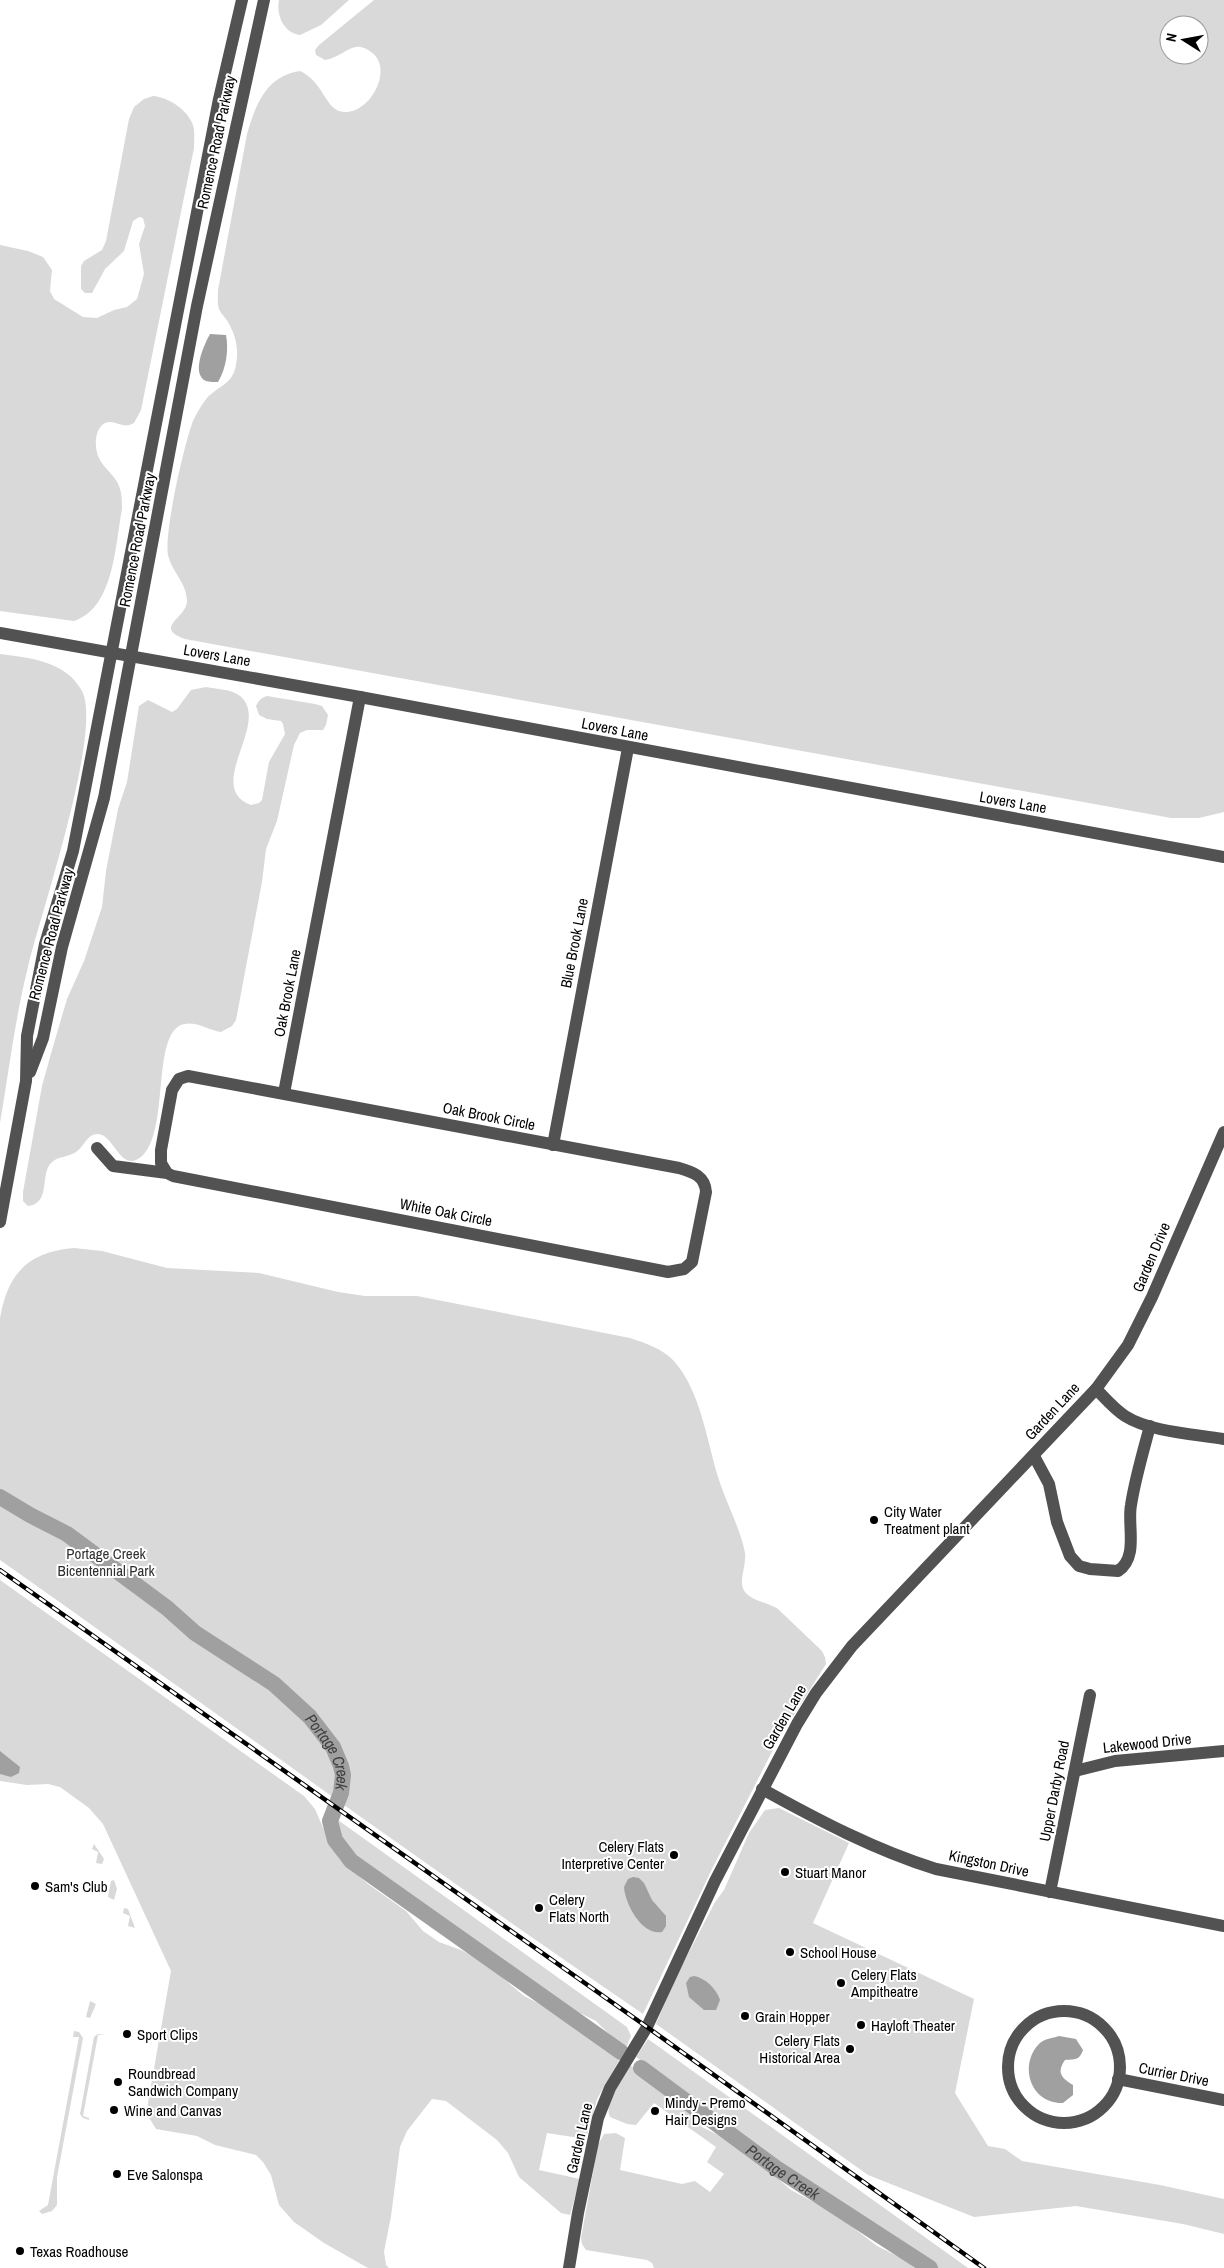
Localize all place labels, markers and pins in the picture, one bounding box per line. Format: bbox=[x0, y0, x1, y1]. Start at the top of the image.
place label: City Water Treatment plant bbox=[884, 1501, 970, 1539]
marker: City Water Treatment plant bbox=[868, 1514, 880, 1526]
place label: Celery Flats Interpretive Center bbox=[561, 1836, 664, 1874]
marker: Celery Flats Interpretive Center bbox=[668, 1849, 680, 1861]
place label: Stuart Manor bbox=[795, 1862, 866, 1883]
marker: Stuart Manor bbox=[779, 1866, 791, 1878]
place label: Sam's Club bbox=[45, 1876, 108, 1897]
marker: Sam's Club bbox=[29, 1880, 41, 1892]
place label: Celery Flats North bbox=[549, 1889, 609, 1927]
marker: Celery Flats North bbox=[533, 1902, 545, 1914]
place label: School House bbox=[800, 1942, 877, 1963]
marker: School House bbox=[784, 1946, 796, 1958]
place label: Celery Flats Ampitheatre bbox=[850, 1964, 918, 2002]
marker: Celery Flats Ampitheatre bbox=[835, 1977, 847, 1989]
place label: Grain Hopper bbox=[755, 2006, 830, 2027]
marker: Grain Hopper bbox=[739, 2010, 751, 2022]
place label: Hayloft Theater bbox=[871, 2015, 955, 2036]
marker: Hayloft Theater bbox=[855, 2019, 867, 2031]
place label: Sport Clips bbox=[137, 2024, 198, 2045]
marker: Sport Clips bbox=[121, 2028, 133, 2040]
place label: Celery Flats Historical Area bbox=[759, 2030, 840, 2068]
marker: Celery Flats Historical Area bbox=[844, 2043, 856, 2055]
place label: Roundbread Sandwich Company bbox=[128, 2063, 239, 2101]
marker: Roundbread Sandwich Company bbox=[112, 2076, 124, 2088]
place label: Mindy - Premo Hair Designs bbox=[665, 2092, 746, 2130]
place label: Wine and Canvas bbox=[124, 2100, 222, 2121]
marker: Wine and Canvas bbox=[108, 2104, 120, 2116]
marker: Mindy - Premo Hair Designs bbox=[649, 2105, 661, 2117]
place label: Eve Salonspa bbox=[127, 2164, 203, 2185]
marker: Eve Salonspa bbox=[111, 2168, 123, 2180]
place label: Texas Roadhouse bbox=[30, 2241, 129, 2262]
marker: Texas Roadhouse bbox=[14, 2245, 26, 2257]

